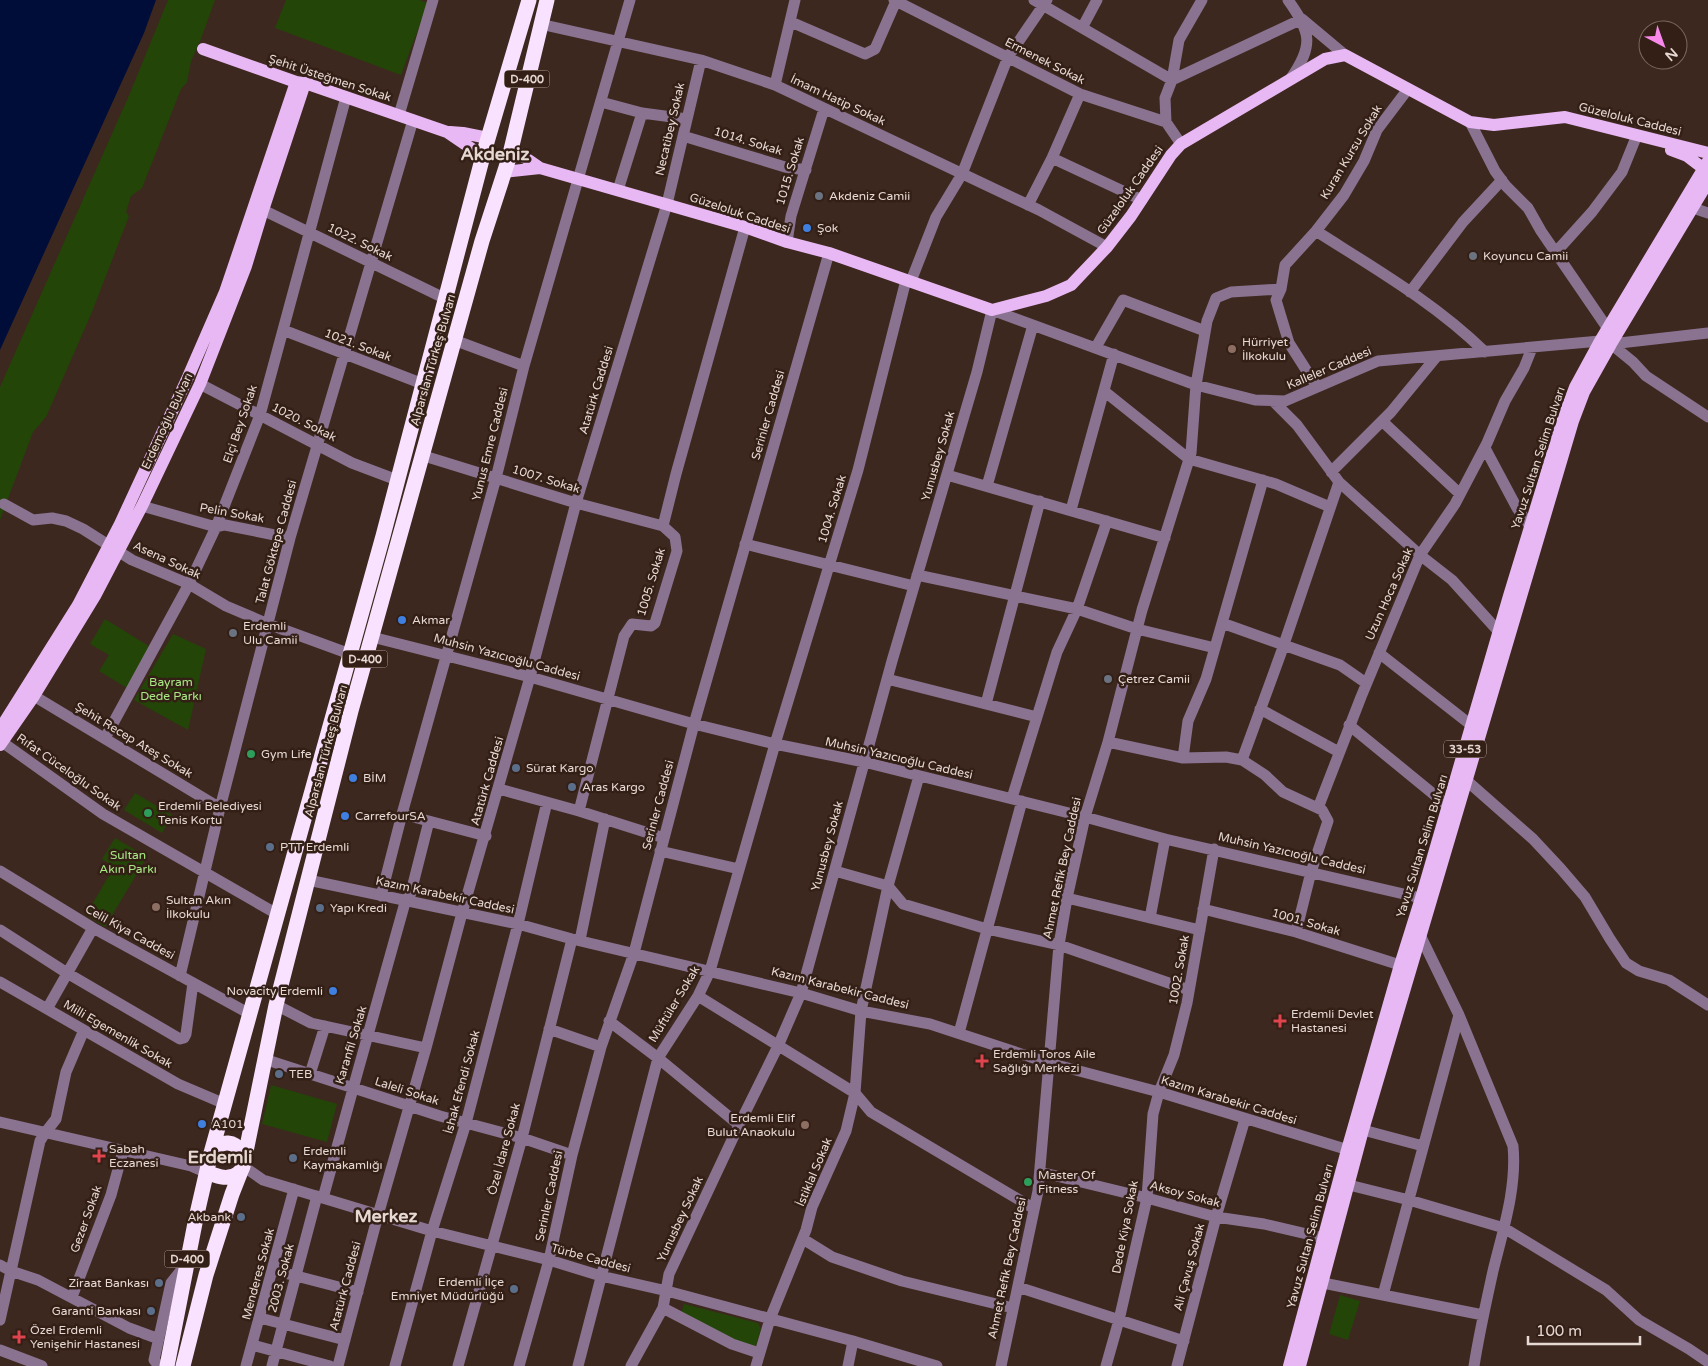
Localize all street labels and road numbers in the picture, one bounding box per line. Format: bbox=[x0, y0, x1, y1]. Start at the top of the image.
street label: Ermenek Sokak bbox=[1003, 35, 1088, 87]
street label: Şehit Üsteğmen Sokak bbox=[267, 52, 394, 105]
road number: D-400 bbox=[504, 70, 550, 88]
street label: İmam Hatip Sokak bbox=[788, 72, 888, 128]
street label: Necatibey Sokak bbox=[652, 81, 688, 177]
street label: Güzeloluk Caddesi bbox=[1577, 99, 1683, 139]
street label: Kuran Kursu Sokak bbox=[1317, 102, 1385, 202]
street label: 1014. Sokak bbox=[712, 124, 784, 158]
street label: 1015. Sokak bbox=[773, 135, 807, 207]
street label: Güzeloluk Caddesi bbox=[1094, 143, 1166, 237]
street label: Güzeloluk Caddesi bbox=[688, 190, 792, 236]
street label: 1022. Sokak bbox=[325, 220, 395, 264]
street label: Alparslan Türkeş Bulvarı bbox=[407, 292, 459, 428]
street label: 1021. Sokak bbox=[322, 326, 394, 364]
street label: Atatürk Caddesi bbox=[576, 344, 616, 436]
street label: Kalleler Caddesi bbox=[1284, 344, 1374, 392]
street label: Serinler Caddesi bbox=[749, 369, 787, 461]
street label: Erdemoğlu Bulvarı bbox=[139, 371, 195, 471]
street label: Elçi Bey Sokak bbox=[220, 382, 260, 465]
street label: Yavuz Sultan Selim Bulvarı bbox=[1508, 385, 1568, 531]
street label: Yunus Emre Caddesi bbox=[469, 386, 511, 502]
street label: 1020. Sokak bbox=[269, 400, 339, 445]
street label: Yunusbey Sokak bbox=[918, 409, 958, 503]
street label: 1007. Sokak bbox=[510, 462, 582, 496]
street label: 1004. Sokak bbox=[815, 473, 849, 545]
street label: Talat Göktepe Caddesi bbox=[253, 478, 299, 606]
street label: Pelin Sokak bbox=[199, 500, 266, 526]
street label: Asena Sokak bbox=[131, 538, 203, 582]
street label: Uzun Hoca Sokak bbox=[1362, 545, 1416, 642]
street label: 1005. Sokak bbox=[634, 546, 668, 618]
street label: Muhsin Yazıcıoğlu Caddesi bbox=[432, 631, 582, 683]
road number: D-400 bbox=[342, 651, 388, 668]
street label: Alparslan Türkeş Bulvarı bbox=[302, 683, 350, 819]
street label: Şehit Recep Ateş Sokak bbox=[73, 699, 196, 781]
street label: Rıfat Cüceloğlu Sokak bbox=[14, 731, 124, 814]
street label: Muhsin Yazıcıoğlu Caddesi bbox=[824, 734, 974, 782]
street label: Atatürk Caddesi bbox=[468, 735, 506, 827]
road number: 33-53 bbox=[1444, 741, 1486, 758]
street label: Serinler Caddesi bbox=[639, 759, 677, 851]
street label: Yavuz Sultan Selim Bulvarı bbox=[1394, 773, 1450, 919]
street label: Ahmet Refik Bey Caddesi bbox=[1040, 796, 1084, 940]
street label: Yunusbey Sokak bbox=[808, 799, 846, 893]
street label: Muhsin Yazıcıoğlu Caddesi bbox=[1217, 829, 1367, 877]
street label: Kazım Karabekir Caddesi bbox=[374, 873, 516, 917]
street label: Celil Kiya Caddesi bbox=[83, 902, 177, 962]
street label: 1001. Sokak bbox=[1270, 906, 1342, 939]
street label: 1002. Sokak bbox=[1166, 933, 1192, 1006]
street label: Müftüler Sokak bbox=[646, 963, 703, 1045]
street label: Kazım Karabekir Caddesi bbox=[770, 964, 910, 1012]
street label: Milli Egemenlik Sokak bbox=[61, 997, 175, 1071]
street label: Karanfil Sokak bbox=[332, 1004, 370, 1086]
street label: İshak Efendi Sokak bbox=[441, 1028, 483, 1135]
street label: Kazım Karabekir Caddesi bbox=[1159, 1073, 1299, 1127]
street label: Laleli Sokak bbox=[373, 1074, 441, 1108]
street label: Özel İdare Sokak bbox=[485, 1101, 523, 1197]
street label: İstiklal Sokak bbox=[793, 1135, 835, 1208]
street label: Serinler Caddesi bbox=[533, 1149, 565, 1243]
street label: Yavuz Sultan Selim Bulvarı bbox=[1284, 1162, 1336, 1310]
street label: Yunusbey Sokak bbox=[654, 1174, 706, 1264]
street label: Aksoy Sokak bbox=[1148, 1178, 1222, 1210]
street label: Dede Kiya Sokak bbox=[1109, 1179, 1141, 1275]
street label: Gezer Sokak bbox=[67, 1183, 105, 1255]
street label: Ahmet Refik Bey Caddesi bbox=[985, 1196, 1029, 1340]
street label: Ali Çavuş Sokak bbox=[1171, 1221, 1208, 1312]
street label: Menderes Sokak bbox=[239, 1226, 277, 1321]
street label: Atatürk Caddesi bbox=[326, 1240, 364, 1332]
street label: Türbe Caddesi bbox=[550, 1241, 632, 1275]
street label: 2003. Sokak bbox=[265, 1242, 297, 1314]
road number: D-400 bbox=[164, 1250, 210, 1268]

